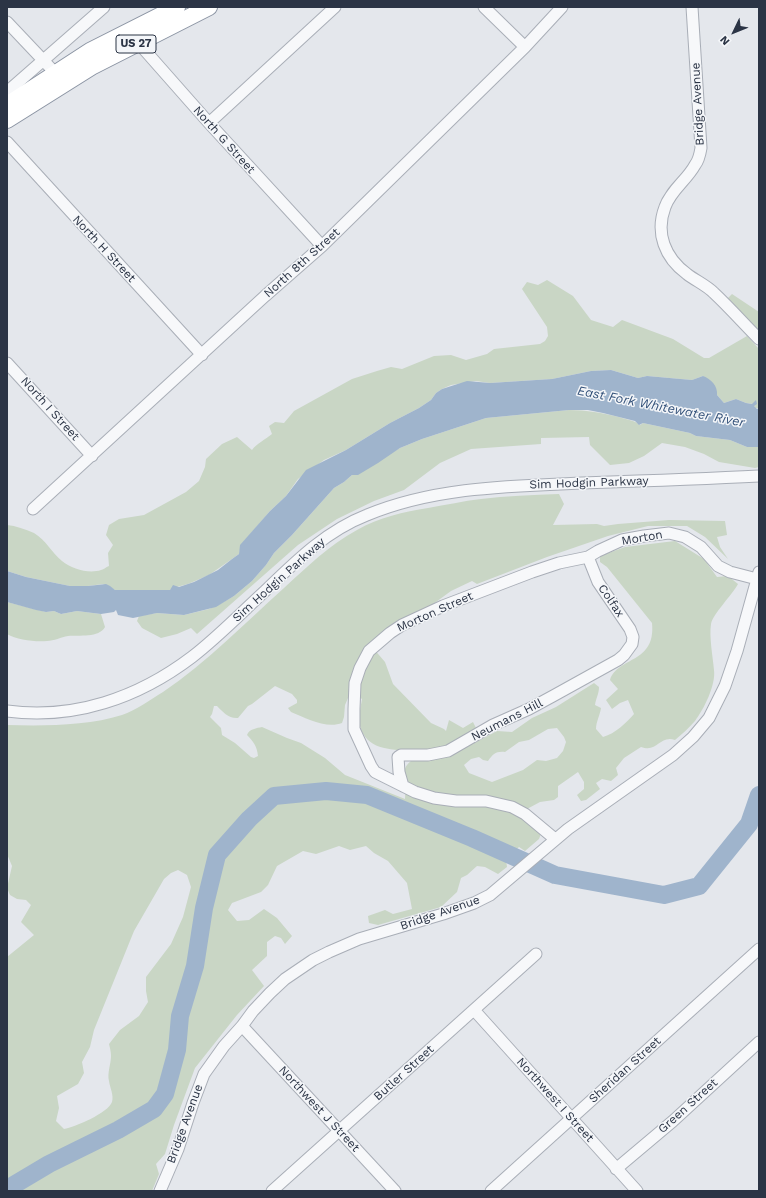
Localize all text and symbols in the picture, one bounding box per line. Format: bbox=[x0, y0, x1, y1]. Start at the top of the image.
north arrow bbox=[714, 12, 754, 52]
text: N bbox=[717, 33, 732, 48]
road number: US 27 bbox=[116, 35, 156, 53]
street label: Bridge Avenue bbox=[689, 62, 707, 146]
street label: North G Street bbox=[190, 103, 258, 177]
street label: North H Street bbox=[69, 213, 139, 285]
street label: North 8th Street bbox=[261, 225, 343, 301]
street label: North I Street bbox=[18, 374, 82, 444]
water label: East Fork Whitewater River bbox=[576, 383, 746, 431]
street label: Sim Hodgin Parkway bbox=[529, 474, 649, 492]
street label: Morton bbox=[620, 527, 664, 549]
street label: Sim Hodgin Parkway bbox=[230, 535, 328, 625]
street label: Colfax bbox=[595, 582, 627, 620]
street label: Morton Street bbox=[395, 589, 475, 635]
street label: Neumans Hill bbox=[469, 696, 545, 744]
street label: Bridge Avenue bbox=[398, 893, 482, 933]
street label: Sheridan Street bbox=[586, 1034, 664, 1106]
street label: Butler Street bbox=[371, 1042, 437, 1104]
street label: Northwest I Street bbox=[513, 1055, 597, 1145]
street label: Northwest J Street bbox=[276, 1063, 362, 1155]
street label: Green Street bbox=[655, 1076, 721, 1136]
street label: Bridge Avenue bbox=[164, 1082, 206, 1166]

